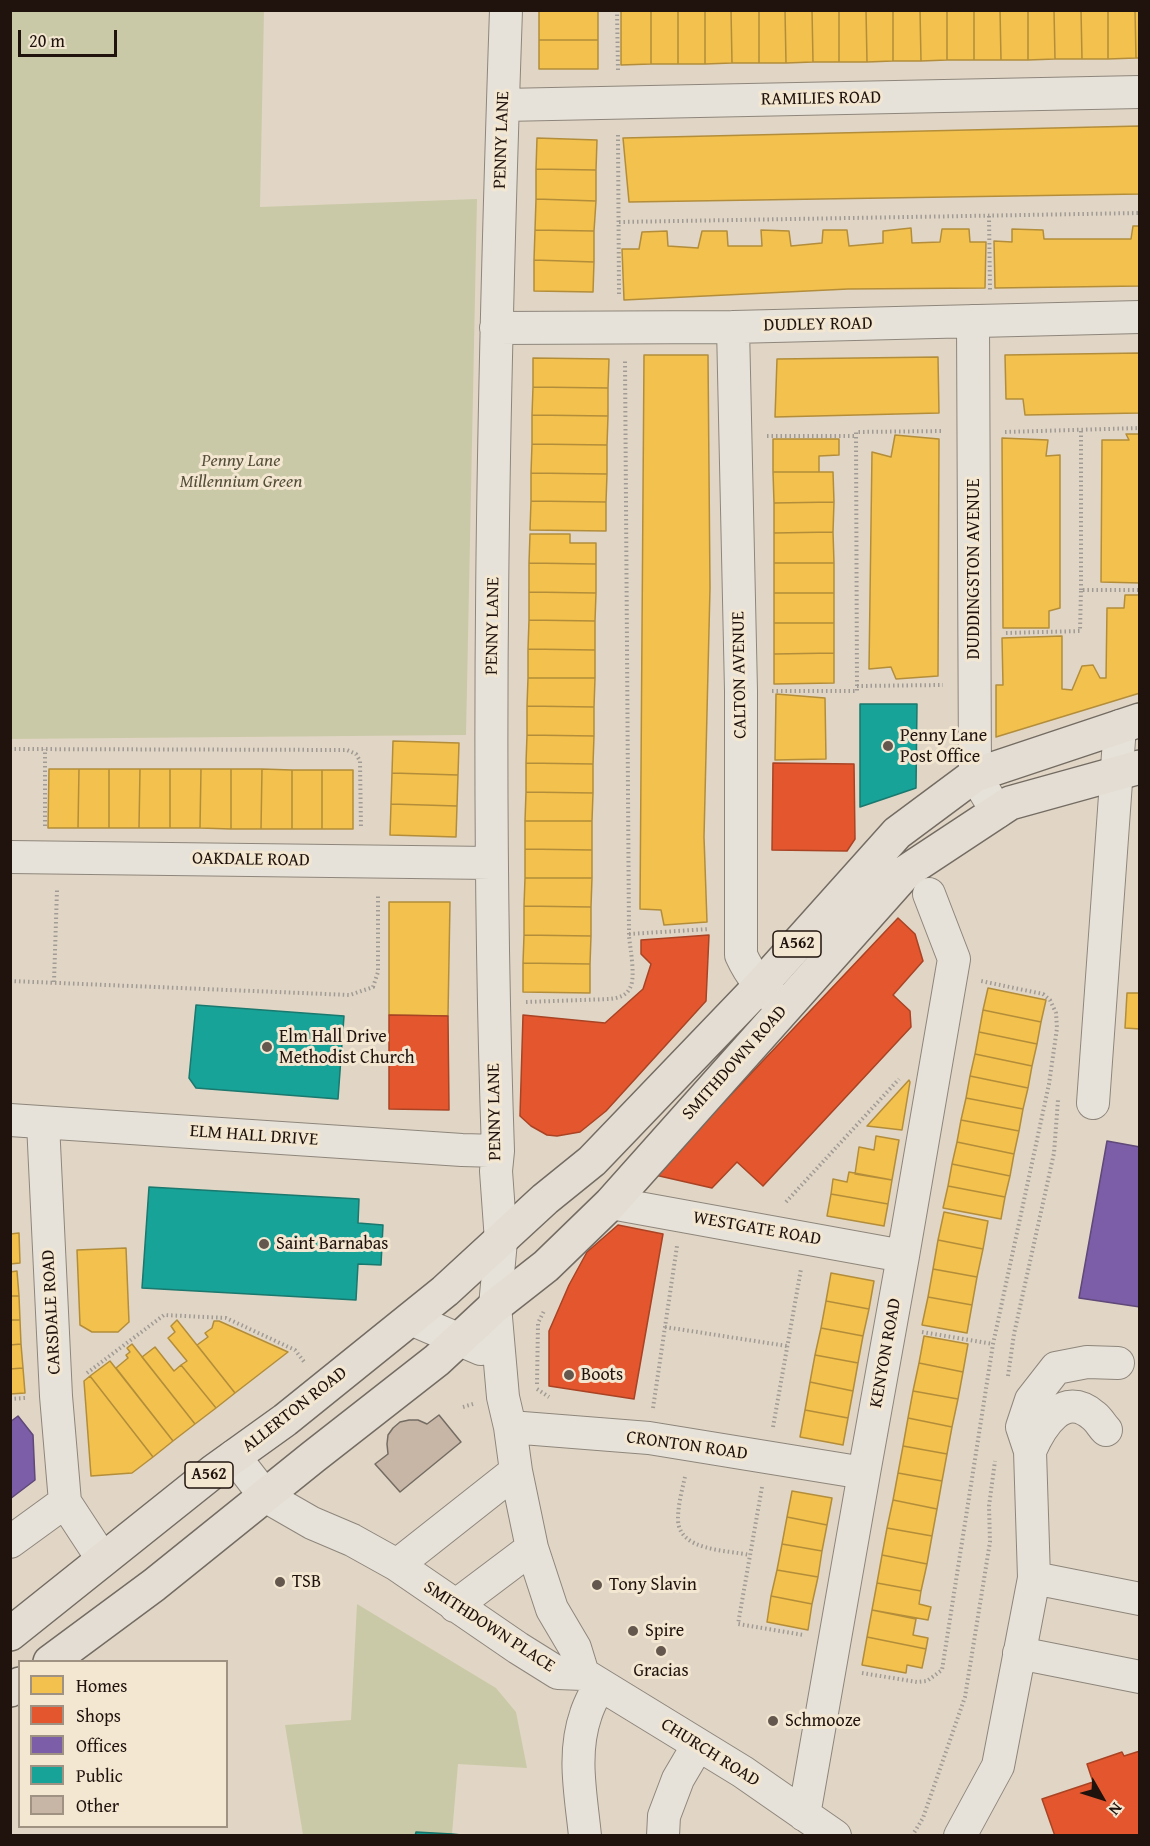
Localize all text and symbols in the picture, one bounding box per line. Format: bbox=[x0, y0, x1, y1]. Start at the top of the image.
scale bar bbox=[21, 18, 120, 56]
text: 20 m bbox=[29, 27, 65, 54]
street label: RAMILIES ROAD bbox=[761, 87, 881, 111]
street label: PENNY LANE bbox=[490, 91, 514, 189]
street label: DUDLEY ROAD bbox=[763, 313, 873, 337]
park label: Penny Lane Millennium Green bbox=[180, 450, 302, 492]
street label: DUDDINGSTON AVENUE bbox=[963, 478, 985, 660]
street label: PENNY LANE bbox=[481, 577, 505, 675]
street label: CALTON AVENUE bbox=[728, 611, 752, 739]
place label: Penny Lane Post Office bbox=[900, 725, 987, 768]
marker: Penny Lane Post Office bbox=[881, 739, 895, 753]
street label: OAKDALE ROAD bbox=[192, 848, 310, 872]
road number: A562 bbox=[773, 931, 821, 957]
street label: SMITHDOWN ROAD bbox=[678, 1001, 792, 1125]
place label: Elm Hall Drive Methodist Church bbox=[279, 1026, 415, 1068]
marker: Elm Hall Drive Methodist Church bbox=[260, 1040, 274, 1054]
street label: PENNY LANE bbox=[483, 1063, 507, 1161]
street label: ELM HALL DRIVE bbox=[189, 1121, 319, 1151]
street label: WESTGATE ROAD bbox=[691, 1207, 823, 1251]
place label: Saint Barnabas bbox=[276, 1233, 388, 1255]
marker: Saint Barnabas bbox=[257, 1237, 271, 1251]
street label: CARSDALE ROAD bbox=[38, 1249, 66, 1375]
street label: KENYON ROAD bbox=[866, 1297, 906, 1409]
street label: ALLERTON ROAD bbox=[238, 1362, 352, 1458]
place label: Boots bbox=[581, 1364, 623, 1386]
marker: Boots bbox=[562, 1368, 576, 1382]
street label: CRONTON ROAD bbox=[625, 1427, 749, 1465]
road number: A562 bbox=[185, 1462, 233, 1488]
place label: TSB bbox=[292, 1571, 321, 1593]
place label: Tony Slavin bbox=[609, 1574, 697, 1596]
marker: TSB bbox=[273, 1575, 287, 1589]
street label: SMITHDOWN PLACE bbox=[419, 1577, 559, 1677]
marker: Tony Slavin bbox=[590, 1578, 604, 1592]
place label: Spire bbox=[645, 1620, 684, 1642]
marker: Spire bbox=[626, 1624, 640, 1638]
marker: Gracias bbox=[654, 1644, 668, 1658]
legend bbox=[18, 1660, 228, 1828]
place label: Gracias bbox=[633, 1660, 689, 1682]
text: Homes bbox=[76, 1672, 127, 1699]
text: Shops bbox=[76, 1702, 121, 1729]
place label: Schmooze bbox=[785, 1710, 861, 1732]
street label: CHURCH ROAD bbox=[657, 1714, 763, 1792]
marker: Schmooze bbox=[766, 1714, 780, 1728]
text: Offices bbox=[76, 1732, 127, 1759]
text: Public bbox=[76, 1762, 123, 1789]
north arrow bbox=[1072, 1768, 1132, 1828]
text: Other bbox=[76, 1792, 119, 1819]
text: N bbox=[1103, 1798, 1129, 1821]

